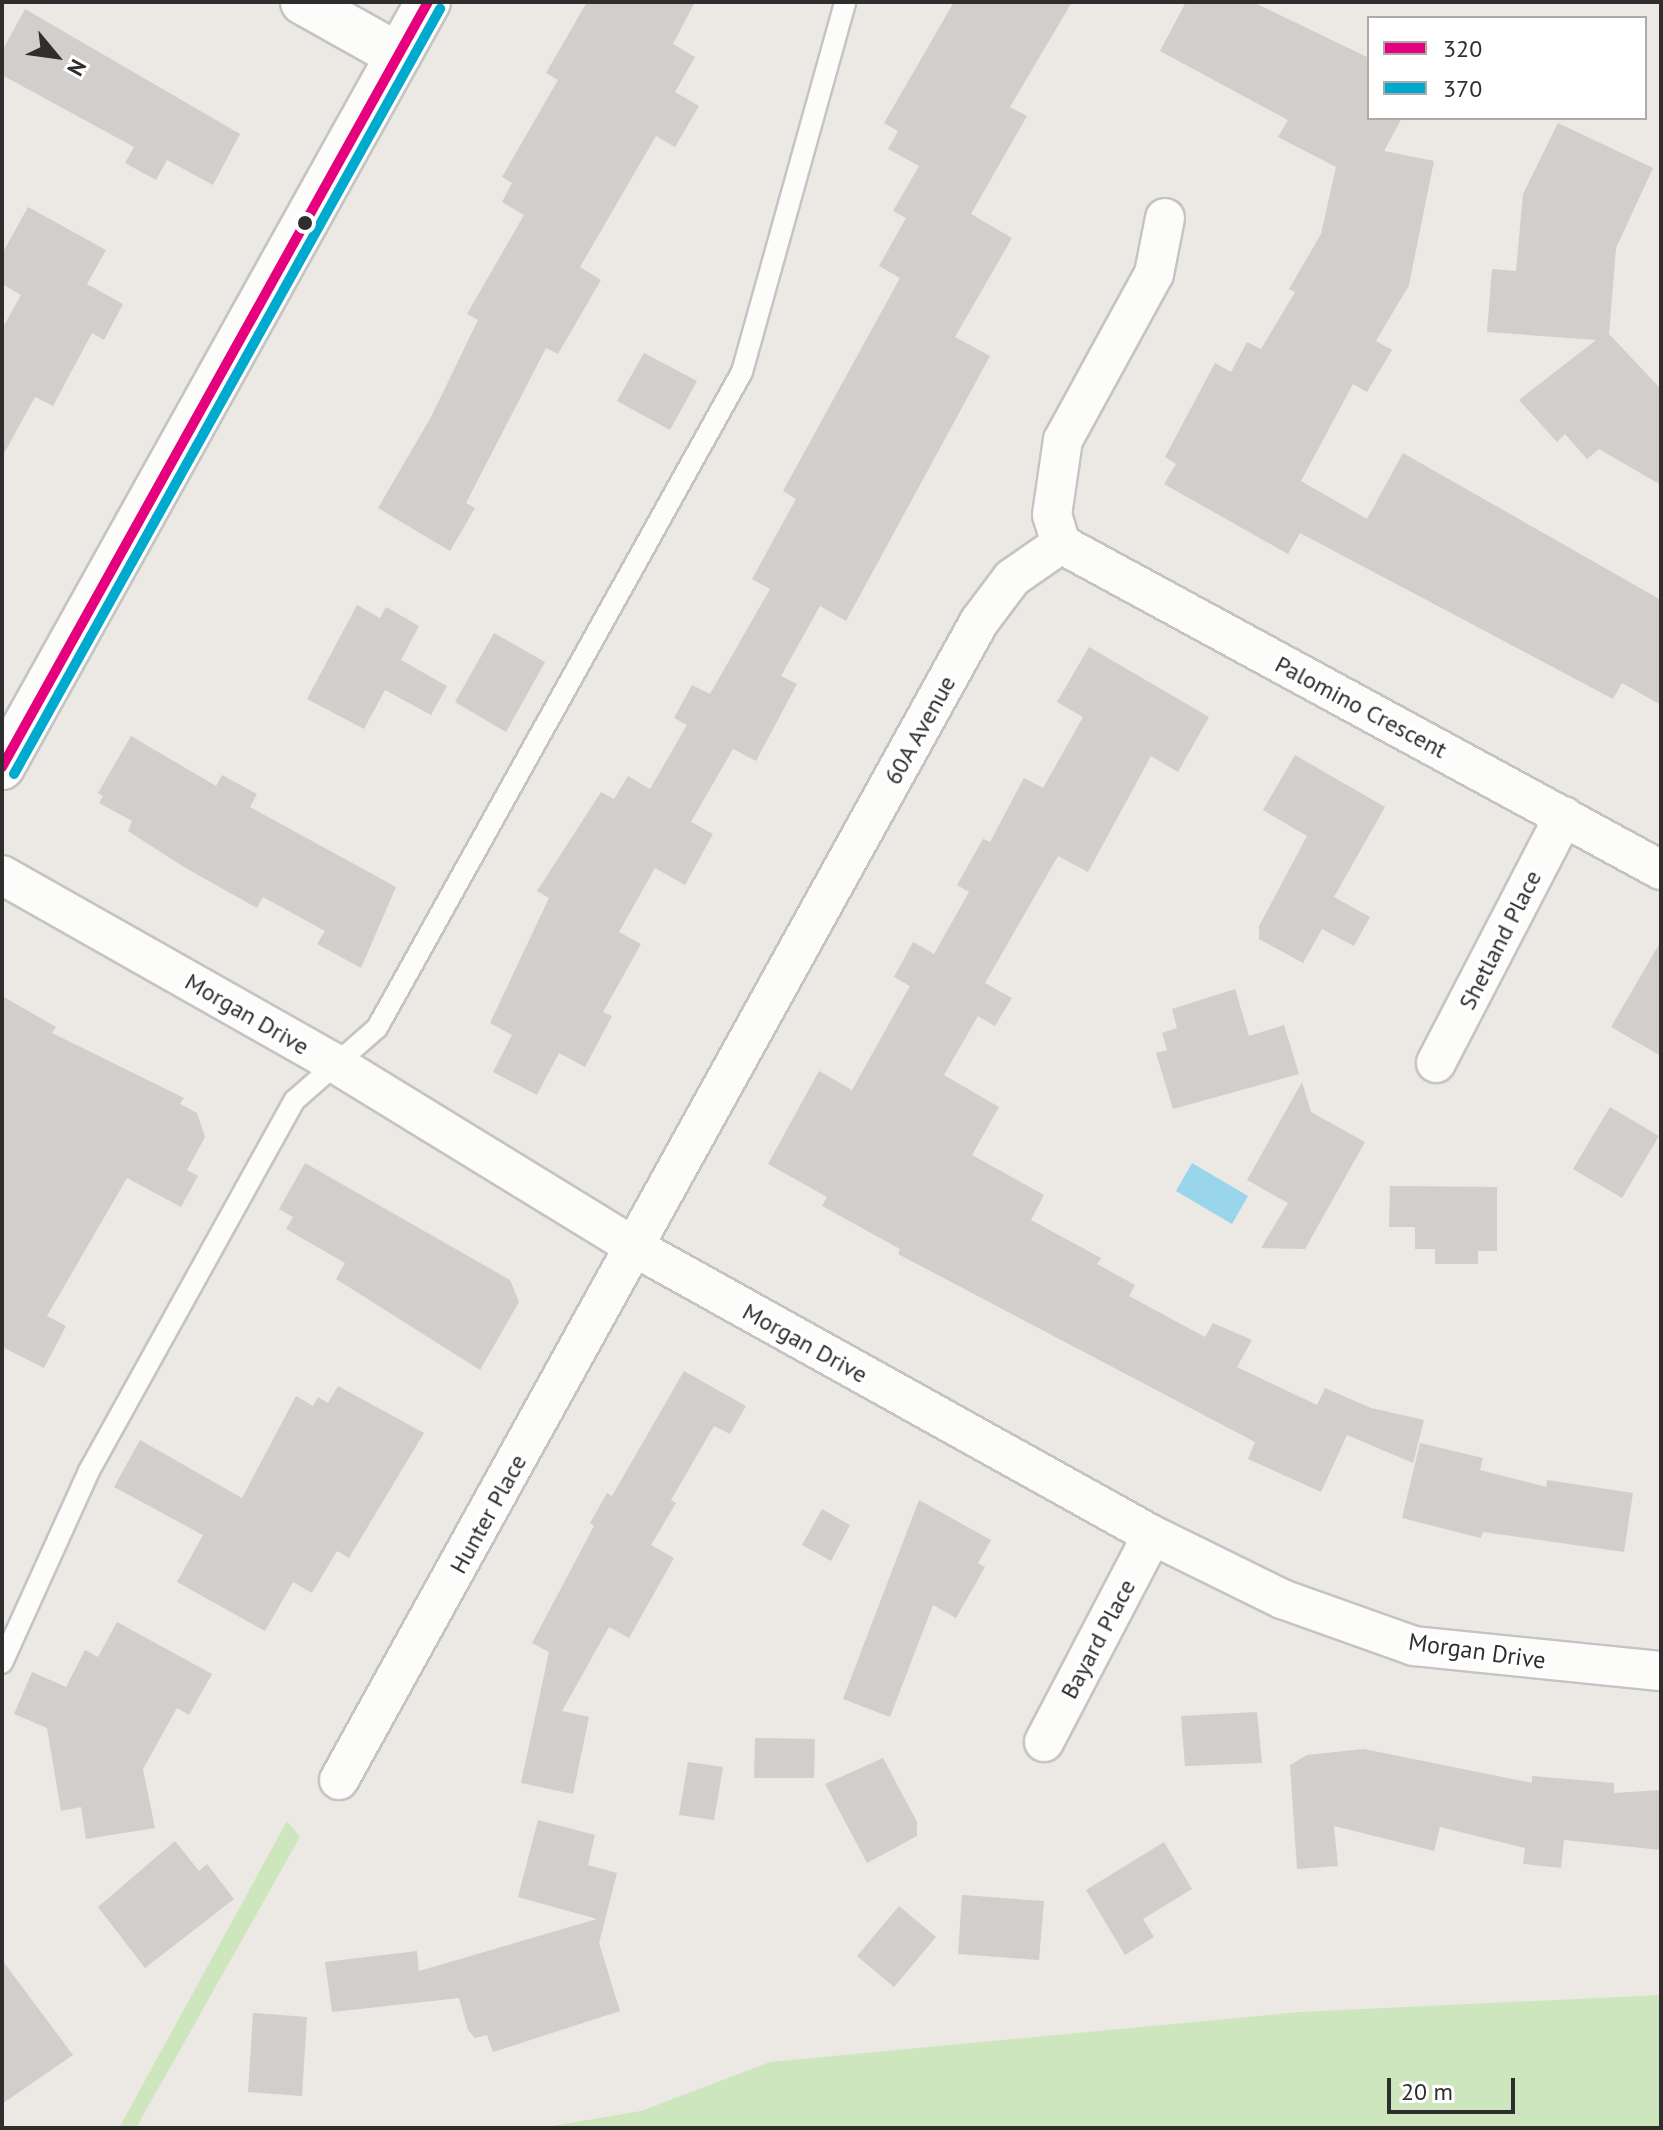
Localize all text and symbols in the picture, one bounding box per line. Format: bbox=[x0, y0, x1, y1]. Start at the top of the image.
north arrow bbox=[16, 16, 96, 96]
legend bbox=[1367, 16, 1647, 120]
text: 320 bbox=[1443, 33, 1482, 64]
text: N bbox=[61, 55, 93, 81]
text: 370 bbox=[1443, 73, 1482, 104]
unlabelled marker bbox=[297, 215, 313, 231]
street label: Palomino Crescent bbox=[1270, 650, 1452, 764]
street label: 60A Avenue bbox=[878, 670, 962, 790]
street label: Shetland Place bbox=[1453, 866, 1547, 1014]
street label: Morgan Drive bbox=[180, 967, 314, 1061]
street label: Morgan Drive bbox=[738, 1297, 872, 1389]
street label: Hunter Place bbox=[444, 1449, 532, 1579]
street label: Bayard Place bbox=[1054, 1574, 1142, 1704]
street label: Morgan Drive bbox=[1407, 1627, 1547, 1675]
scale bar bbox=[1391, 2062, 1519, 2112]
text: 20 m bbox=[1401, 2076, 1453, 2107]

